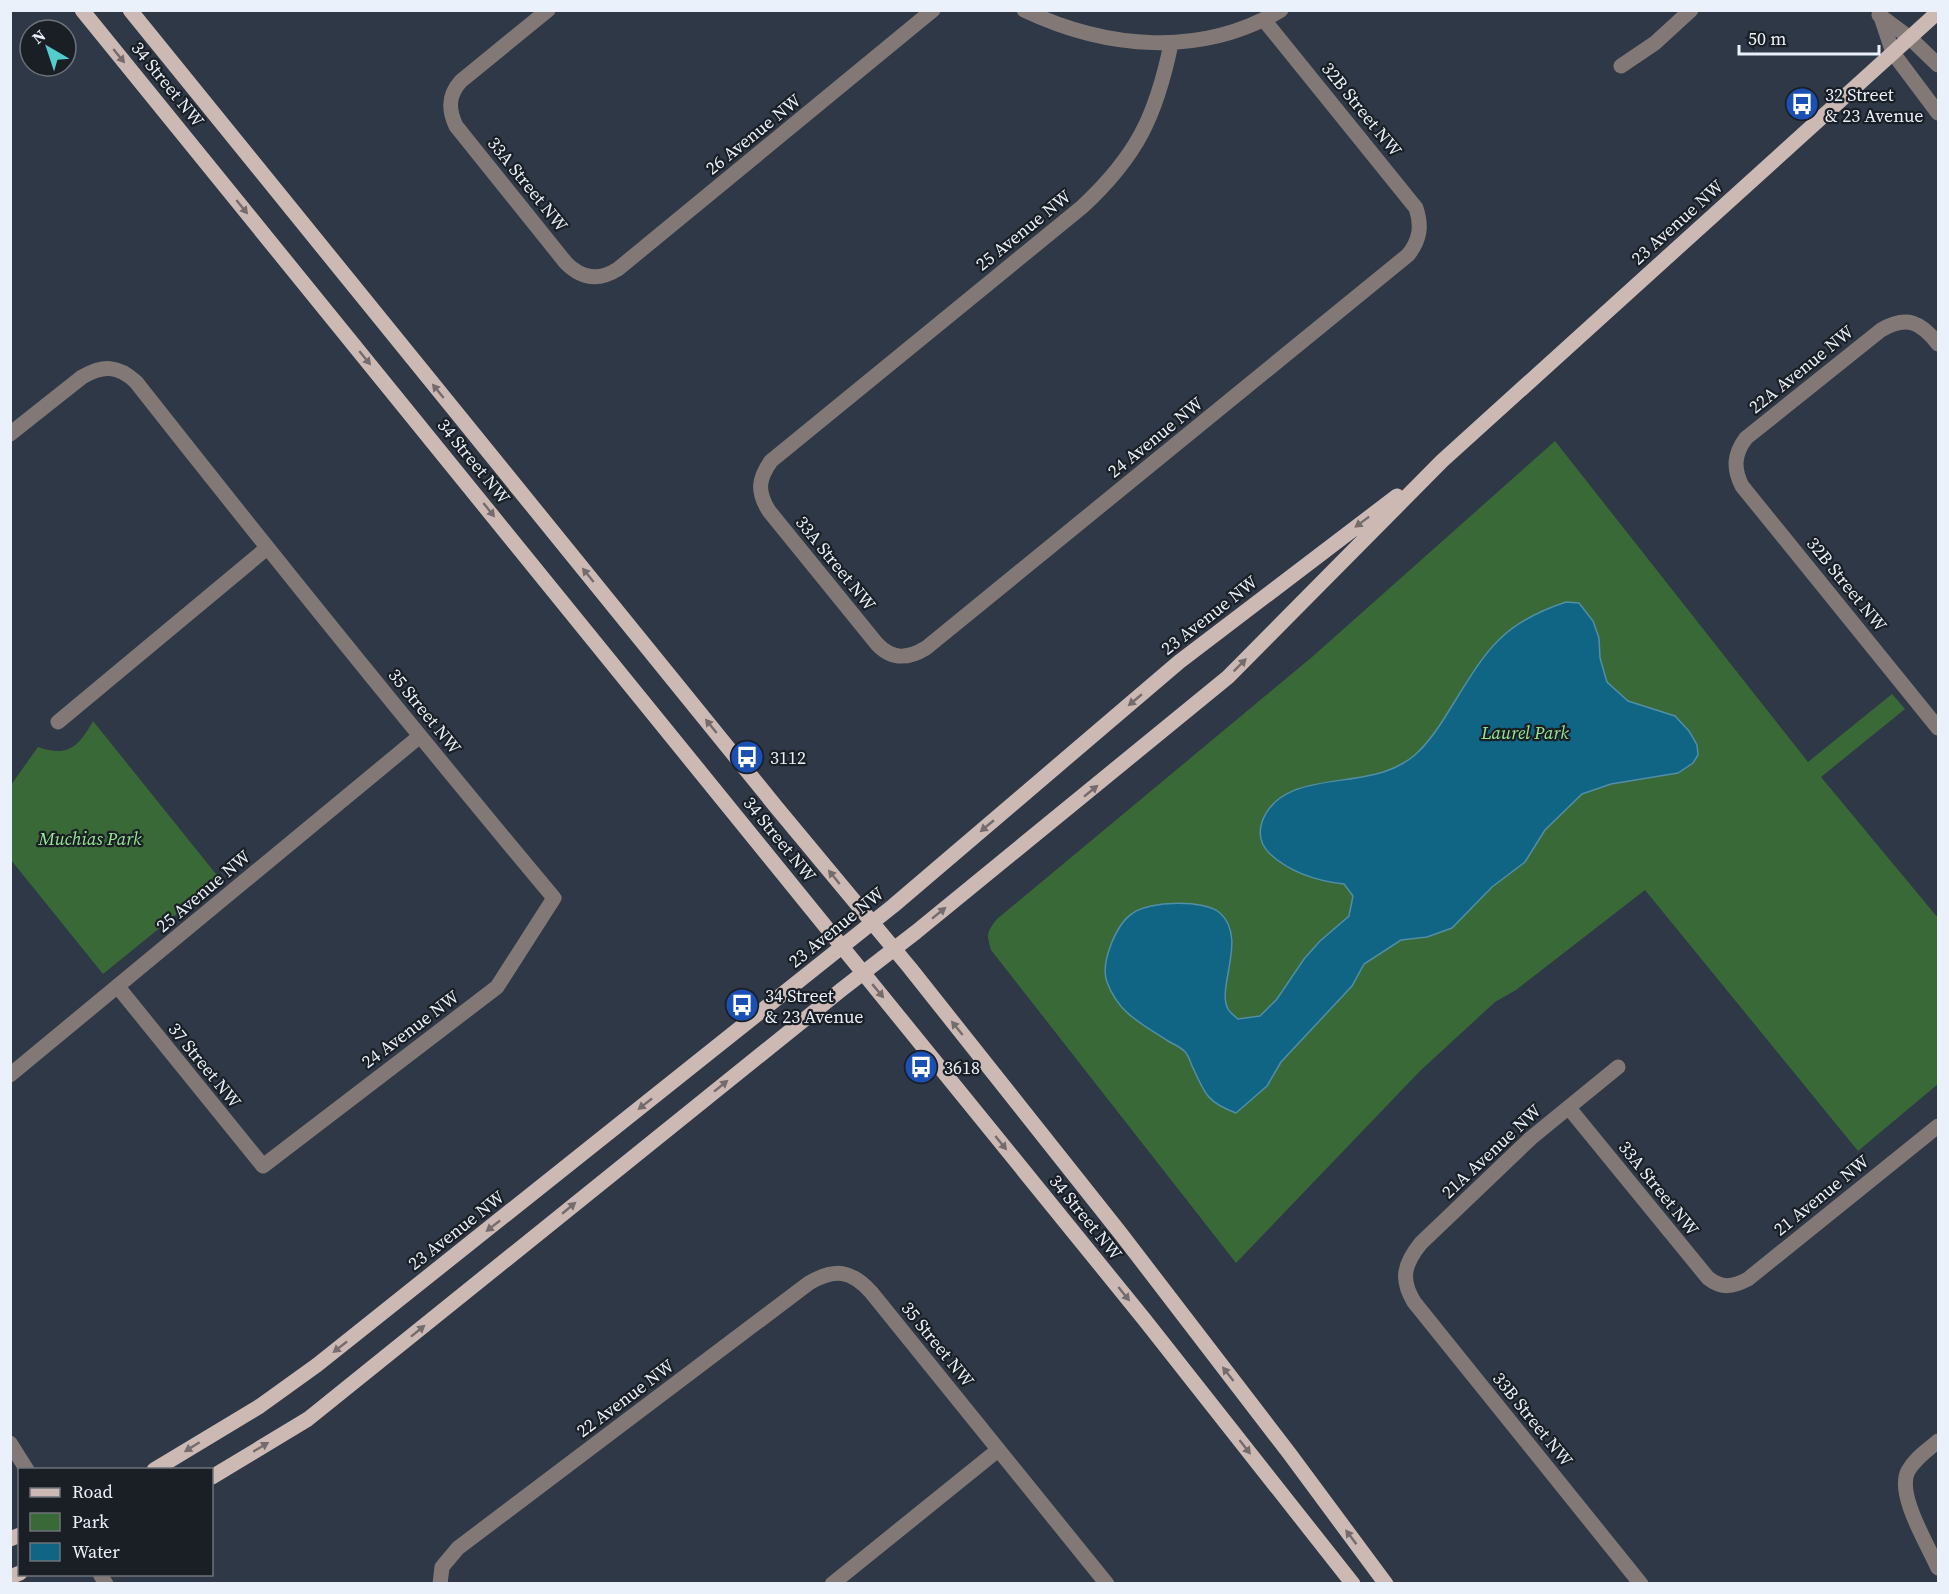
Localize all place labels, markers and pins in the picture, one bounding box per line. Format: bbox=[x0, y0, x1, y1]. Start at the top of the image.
place label: 32 Street & 23 Avenue bbox=[1825, 82, 1923, 128]
bus stop icon: 32 Street & 23 Avenue bbox=[1784, 86, 1820, 122]
bus stop icon: 3112 bbox=[729, 739, 765, 775]
place label: 3112 bbox=[770, 745, 806, 770]
place label: 34 Street & 23 Avenue bbox=[765, 983, 863, 1029]
bus stop icon: 34 Street & 23 Avenue bbox=[724, 987, 760, 1023]
bus stop icon: 3618 bbox=[903, 1049, 939, 1085]
place label: 3618 bbox=[944, 1055, 980, 1080]

